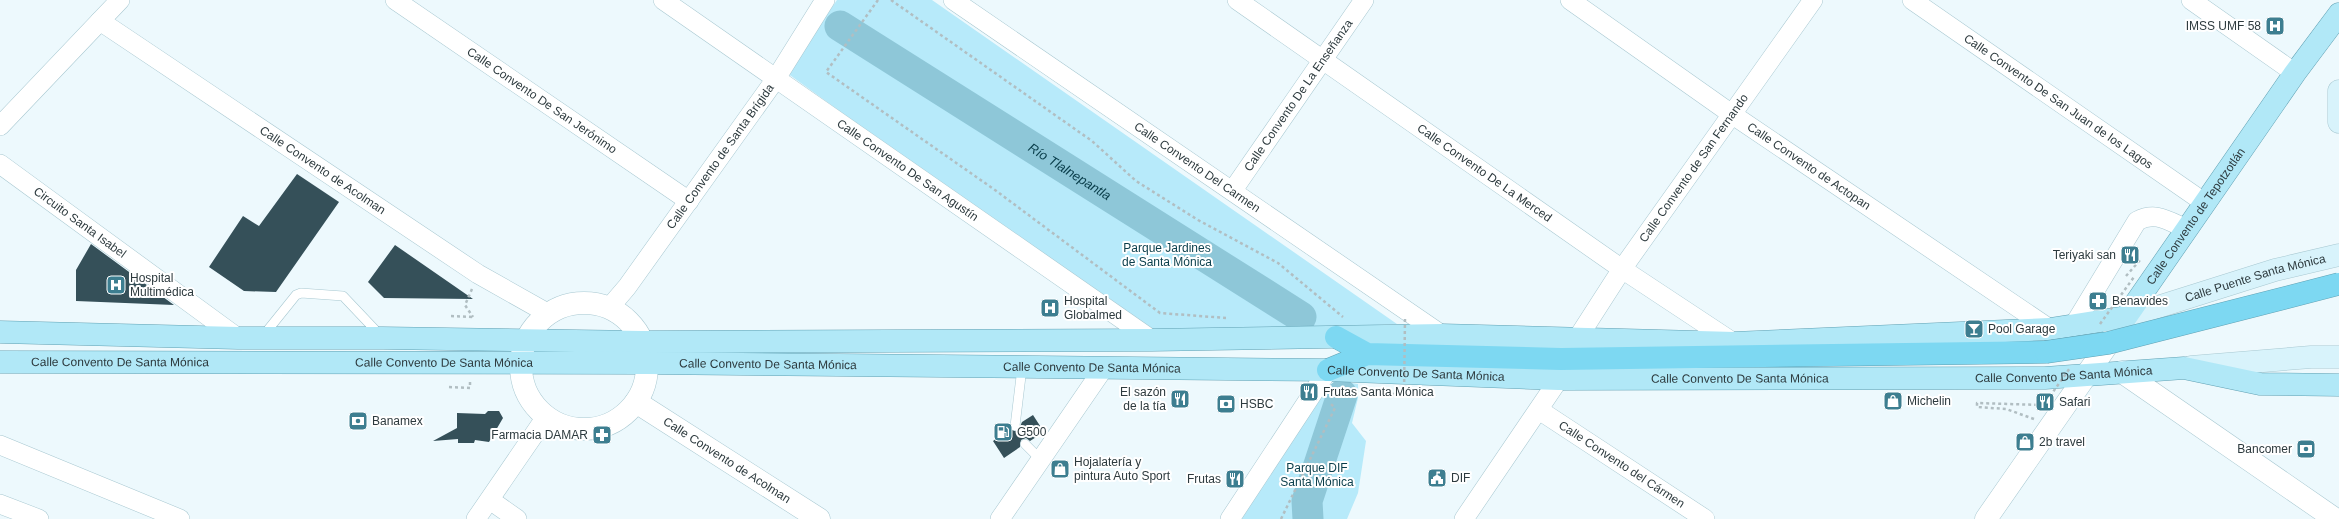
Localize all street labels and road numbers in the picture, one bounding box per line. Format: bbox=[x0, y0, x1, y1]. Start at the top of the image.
street label: Calle Convento De La Enseñanza bbox=[1241, 17, 1356, 174]
street label: Calle Convento De San Juan de los Lagos bbox=[1961, 31, 2155, 172]
street label: Calle Convento De San Jerónimo bbox=[464, 44, 620, 157]
street label: Calle Convento de Santa Brígida bbox=[664, 81, 777, 232]
street label: Calle Convento de San Fernando bbox=[1636, 91, 1751, 245]
street label: Calle Convento De San Agustín bbox=[834, 116, 981, 224]
street label: Calle Convento Del Carmen bbox=[1132, 119, 1263, 215]
street label: Calle Convento de Actopan bbox=[1745, 120, 1873, 213]
street label: Calle Convento De La Merced bbox=[1415, 121, 1555, 225]
street label: Calle Convento de Acolman bbox=[257, 123, 388, 217]
street label: Calle Convento de Tepotzotlán bbox=[2143, 145, 2248, 288]
street label: Circuito Santa Isabel bbox=[31, 184, 129, 261]
street label: Calle Puente Santa Mónica bbox=[2183, 251, 2327, 305]
street label: Calle Convento De Santa Mónica bbox=[31, 355, 209, 369]
street label: Calle Convento De Santa Mónica bbox=[355, 356, 533, 370]
street label: Calle Convento De Santa Mónica bbox=[679, 356, 857, 372]
street label: Calle Convento De Santa Mónica bbox=[1003, 360, 1181, 375]
street label: Calle Convento De Santa Mónica bbox=[1327, 363, 1505, 384]
street label: Calle Convento De Santa Mónica bbox=[1975, 363, 2153, 385]
street label: Calle Convento De Santa Mónica bbox=[1651, 371, 1829, 386]
street label: Calle Convento de Acolman bbox=[661, 414, 793, 506]
street label: Calle Convento del Cármen bbox=[1556, 418, 1687, 511]

